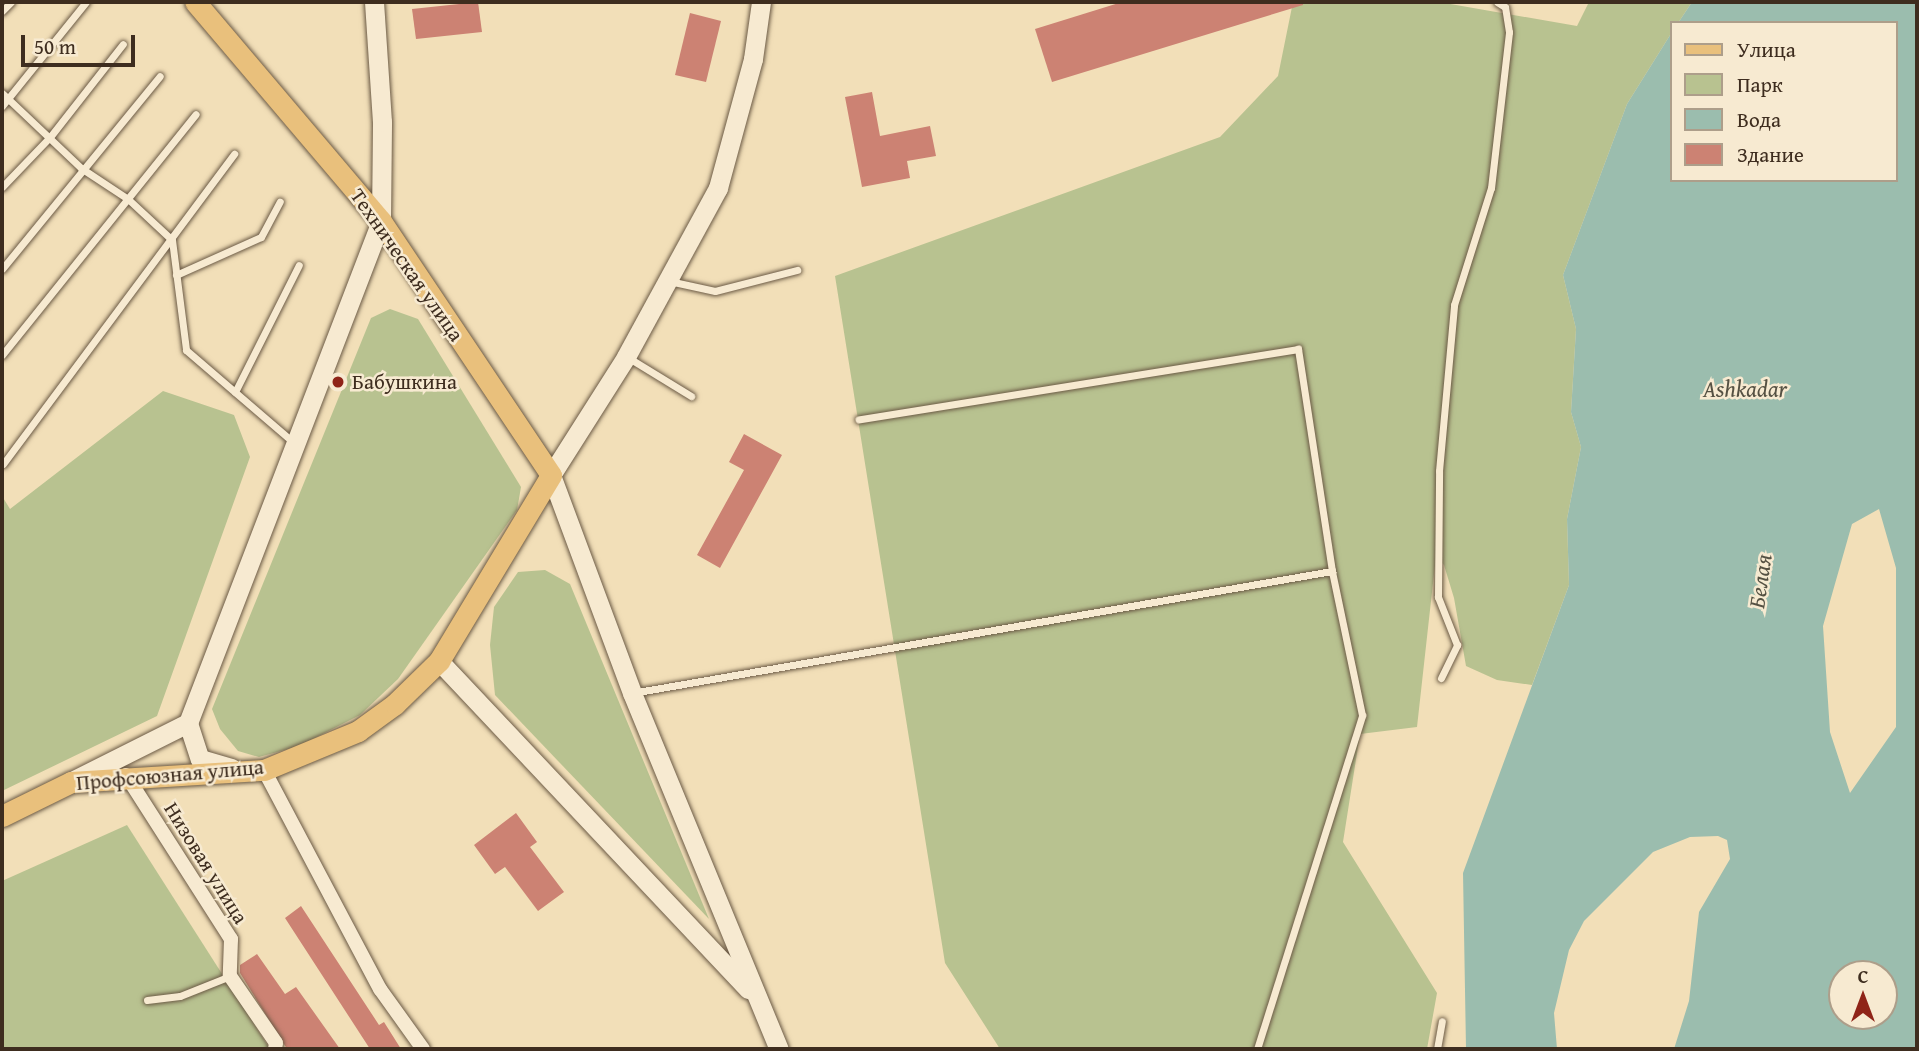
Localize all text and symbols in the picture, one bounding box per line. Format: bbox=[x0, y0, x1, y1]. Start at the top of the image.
scale bar bbox=[24, 21, 138, 65]
legend bbox=[1671, 21, 1898, 182]
text: 50 m bbox=[34, 31, 76, 62]
text: Улица bbox=[1737, 34, 1796, 65]
text: Парк bbox=[1737, 69, 1783, 100]
text: Вода bbox=[1737, 104, 1781, 135]
text: Здание bbox=[1737, 139, 1804, 170]
street label: Техническая улица bbox=[345, 184, 469, 346]
place label: Бабушкина bbox=[352, 369, 457, 395]
marker: Бабушкина bbox=[330, 374, 346, 390]
water label: Ashkadar bbox=[1703, 375, 1787, 403]
water label: Белая bbox=[1743, 552, 1777, 610]
street label: Профсоюзная улица bbox=[75, 754, 265, 796]
street label: Низовая улица bbox=[159, 798, 253, 928]
north arrow bbox=[1828, 960, 1898, 1030]
text: С bbox=[1858, 962, 1868, 990]

